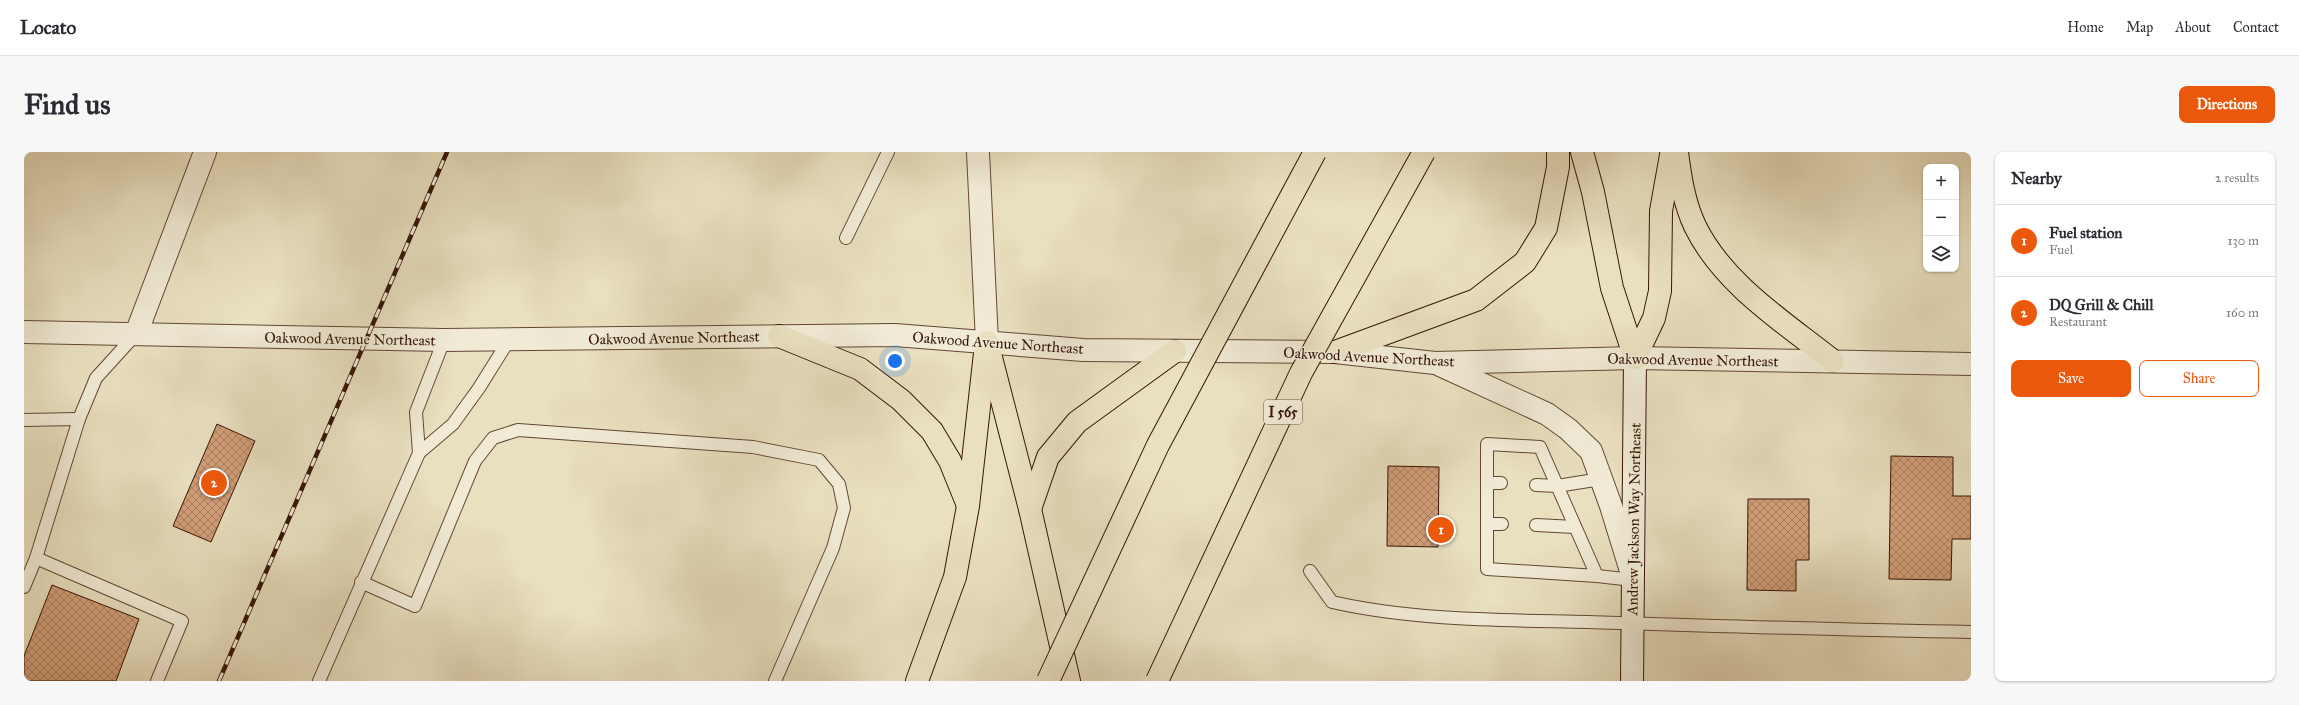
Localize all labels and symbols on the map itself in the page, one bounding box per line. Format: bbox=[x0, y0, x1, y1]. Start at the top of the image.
street label: Oakwood Avenue Northeast bbox=[588, 327, 761, 348]
street label: Oakwood Avenue Northeast bbox=[912, 328, 1085, 358]
street label: Oakwood Avenue Northeast bbox=[264, 329, 437, 350]
street label: Oakwood Avenue Northeast bbox=[1283, 344, 1456, 371]
street label: Oakwood Avenue Northeast bbox=[1607, 350, 1780, 371]
your location bbox=[885, 351, 905, 371]
road number: I 565 bbox=[1264, 400, 1302, 424]
street label: Andrew Jackson Way Northeast bbox=[1623, 422, 1646, 617]
pin: 2 bbox=[201, 468, 227, 498]
pin: 1 bbox=[1428, 515, 1454, 545]

